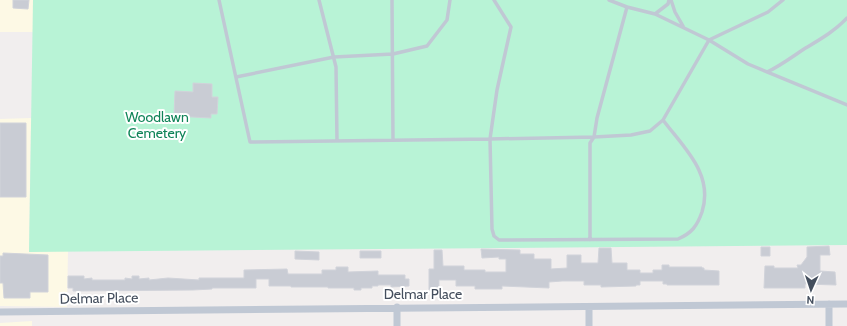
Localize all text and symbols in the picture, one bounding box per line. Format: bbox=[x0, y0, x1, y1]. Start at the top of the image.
park label: Woodlawn Cemetery bbox=[125, 108, 189, 142]
north arrow bbox=[791, 270, 831, 310]
street label: Delmar Place bbox=[384, 285, 462, 303]
street label: Delmar Place bbox=[60, 288, 138, 308]
text: N bbox=[806, 293, 815, 307]

